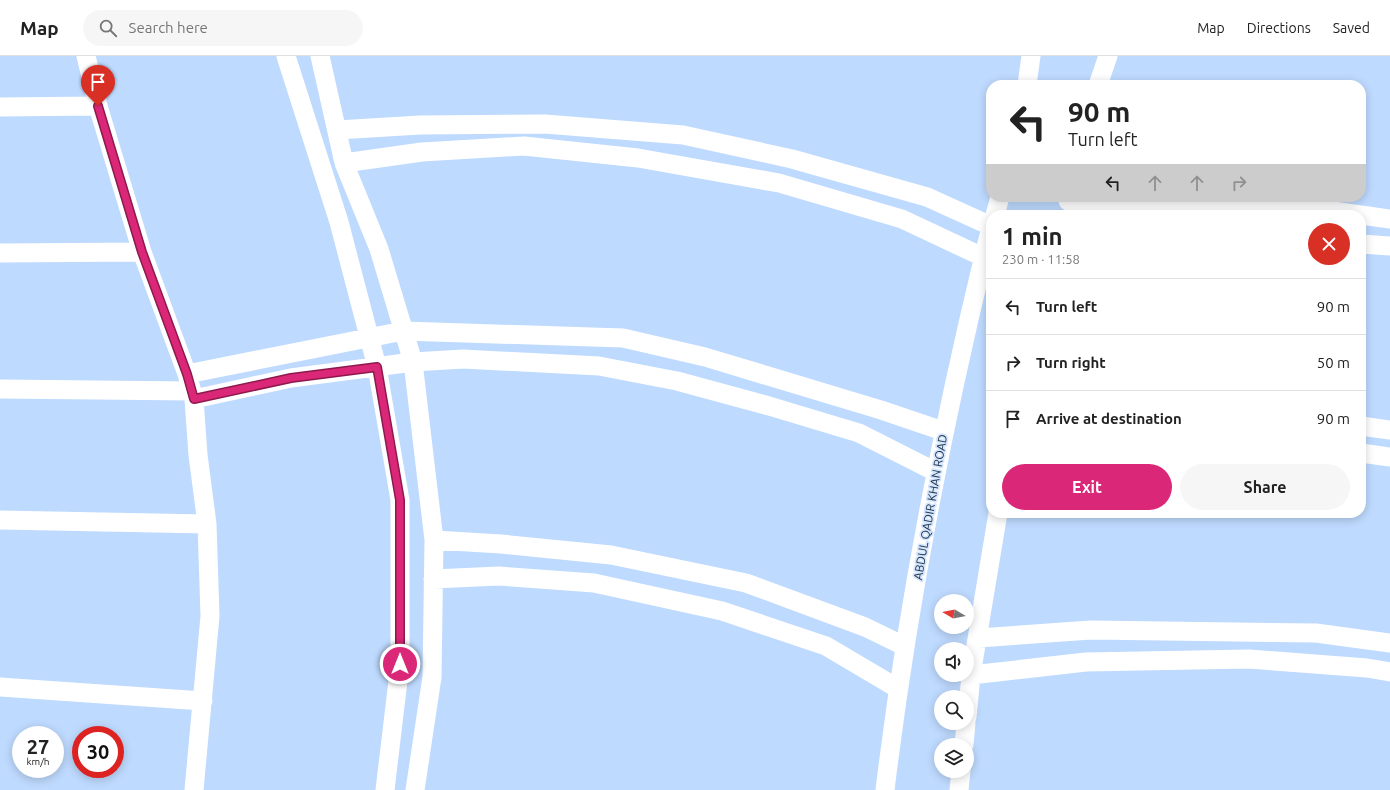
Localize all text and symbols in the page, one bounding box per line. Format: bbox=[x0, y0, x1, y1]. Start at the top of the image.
search box bbox=[83, 10, 363, 46]
text: Map bbox=[20, 17, 59, 39]
icon: search bbox=[97, 17, 119, 39]
text: Search here bbox=[129, 19, 208, 36]
text: Map bbox=[1197, 20, 1225, 36]
text: Directions bbox=[1247, 20, 1311, 36]
text: Saved bbox=[1333, 20, 1370, 36]
pin bbox=[81, 65, 115, 106]
icon: arrive bbox=[87, 71, 109, 93]
icon: left bbox=[1002, 96, 1054, 148]
text: 90 m bbox=[1068, 96, 1130, 127]
text: Turn left bbox=[1068, 129, 1138, 149]
icon: left bbox=[1102, 172, 1124, 194]
icon: ahead bbox=[1144, 172, 1166, 194]
icon: ahead bbox=[1186, 172, 1208, 194]
icon: right bbox=[1228, 172, 1250, 194]
text: 1 min bbox=[1002, 223, 1063, 250]
button: close bbox=[1308, 223, 1350, 265]
text: 230 m · 11:58 bbox=[1002, 252, 1080, 266]
icon: left bbox=[1002, 296, 1024, 318]
text: Turn left bbox=[1036, 298, 1097, 315]
text: 90 m bbox=[1317, 298, 1350, 315]
icon: right bbox=[1002, 352, 1024, 374]
text: Turn right bbox=[1036, 354, 1106, 371]
text: 50 m bbox=[1317, 354, 1350, 371]
icon: arrive bbox=[1002, 408, 1024, 430]
text: Arrive at destination bbox=[1036, 410, 1182, 427]
text: 90 m bbox=[1317, 410, 1350, 427]
street label: ABDUL QADIR KHAN ROAD bbox=[911, 433, 949, 581]
button: Exit bbox=[1002, 464, 1172, 510]
button: Share bbox=[1180, 464, 1350, 510]
north arrow bbox=[934, 594, 974, 634]
map controls bbox=[934, 594, 974, 778]
button: sound bbox=[934, 642, 974, 682]
position arrow bbox=[379, 643, 421, 685]
button: search bbox=[934, 690, 974, 730]
speed limit sign: 30 bbox=[72, 726, 124, 778]
text: 27 bbox=[27, 735, 49, 758]
button: layers bbox=[934, 738, 974, 778]
text: km/h bbox=[26, 756, 50, 767]

